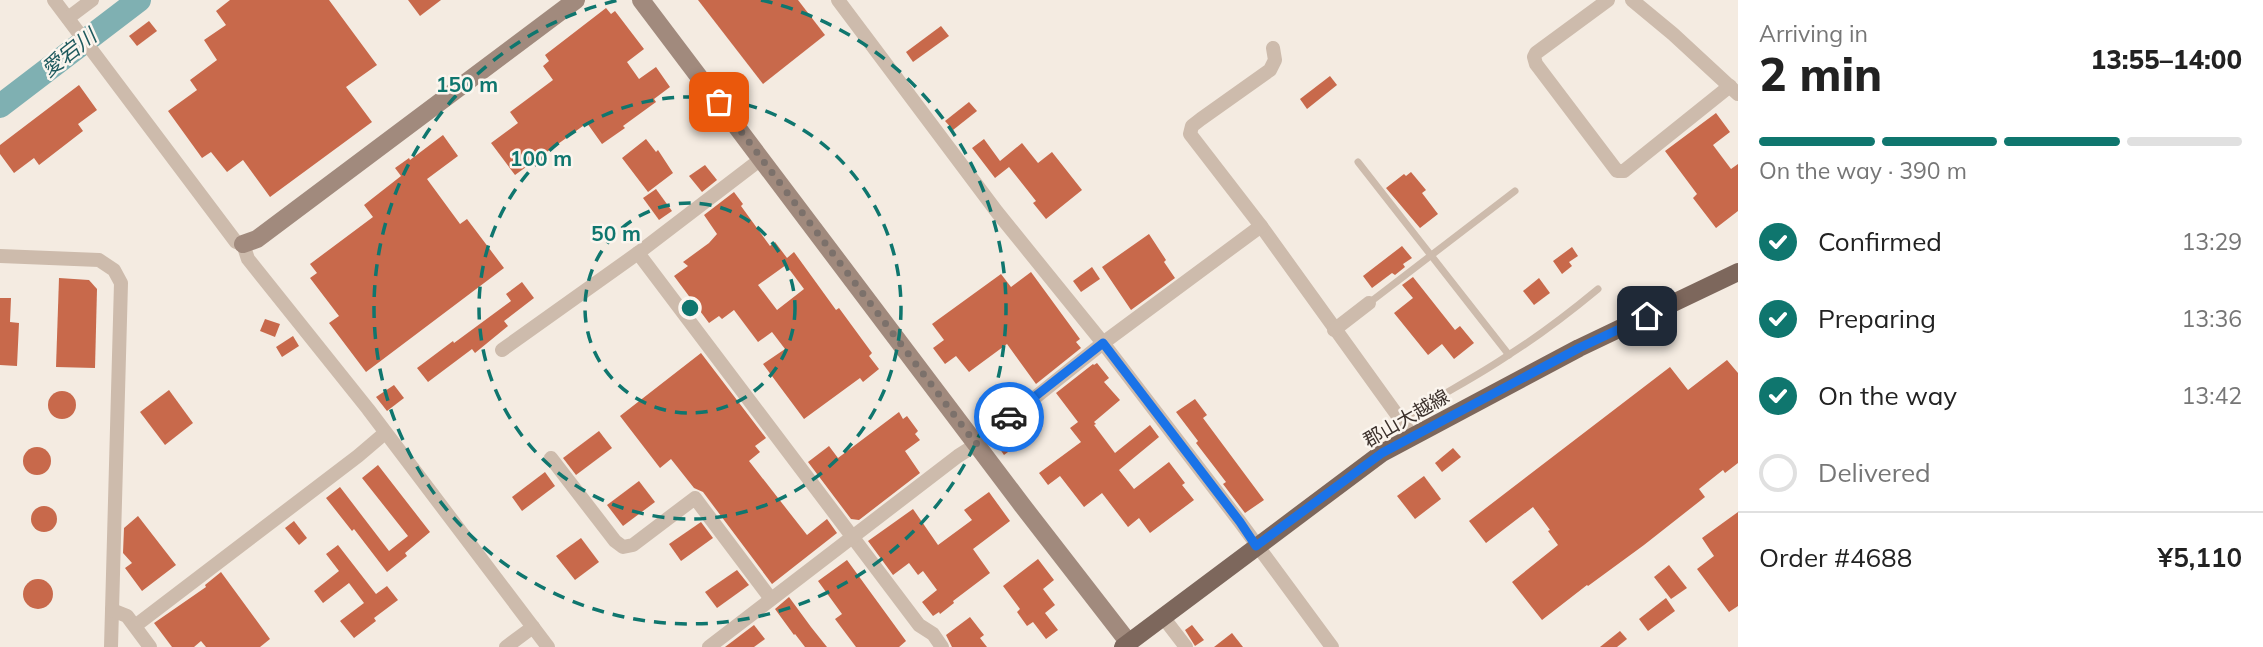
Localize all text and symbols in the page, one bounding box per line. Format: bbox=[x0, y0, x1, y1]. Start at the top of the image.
text: Arriving in bbox=[1759, 19, 1868, 48]
water label: 愛宕川 bbox=[36, 21, 103, 82]
text: 13:55–14:00 bbox=[2091, 43, 2242, 76]
text: 2 min bbox=[1759, 45, 1882, 103]
text: 150 m bbox=[436, 71, 498, 97]
pin bbox=[689, 72, 749, 132]
icon: bag bbox=[700, 83, 738, 121]
text: 100 m bbox=[510, 145, 572, 171]
text: On the way · 390 m bbox=[1759, 156, 1967, 185]
text: 50 m bbox=[591, 220, 641, 246]
icon: check bbox=[1759, 223, 1797, 261]
text: Confirmed bbox=[1818, 225, 1942, 258]
text: 13:29 bbox=[2182, 227, 2242, 256]
pin bbox=[1617, 286, 1677, 346]
centre of rings bbox=[678, 296, 702, 320]
icon: home bbox=[1628, 297, 1666, 335]
icon: check bbox=[1759, 300, 1797, 338]
text: Preparing bbox=[1818, 302, 1936, 335]
text: 13:36 bbox=[2182, 304, 2242, 333]
icon: check bbox=[1759, 377, 1797, 415]
text: On the way bbox=[1818, 379, 1957, 412]
text: 13:42 bbox=[2182, 381, 2242, 410]
courier bbox=[974, 382, 1044, 452]
street label: 郡山大越線 bbox=[1359, 384, 1453, 452]
icon: car bbox=[990, 398, 1028, 436]
text: Delivered bbox=[1818, 456, 1931, 489]
text: Order #4688 bbox=[1759, 541, 1912, 574]
text: ¥5,110 bbox=[2158, 541, 2242, 574]

